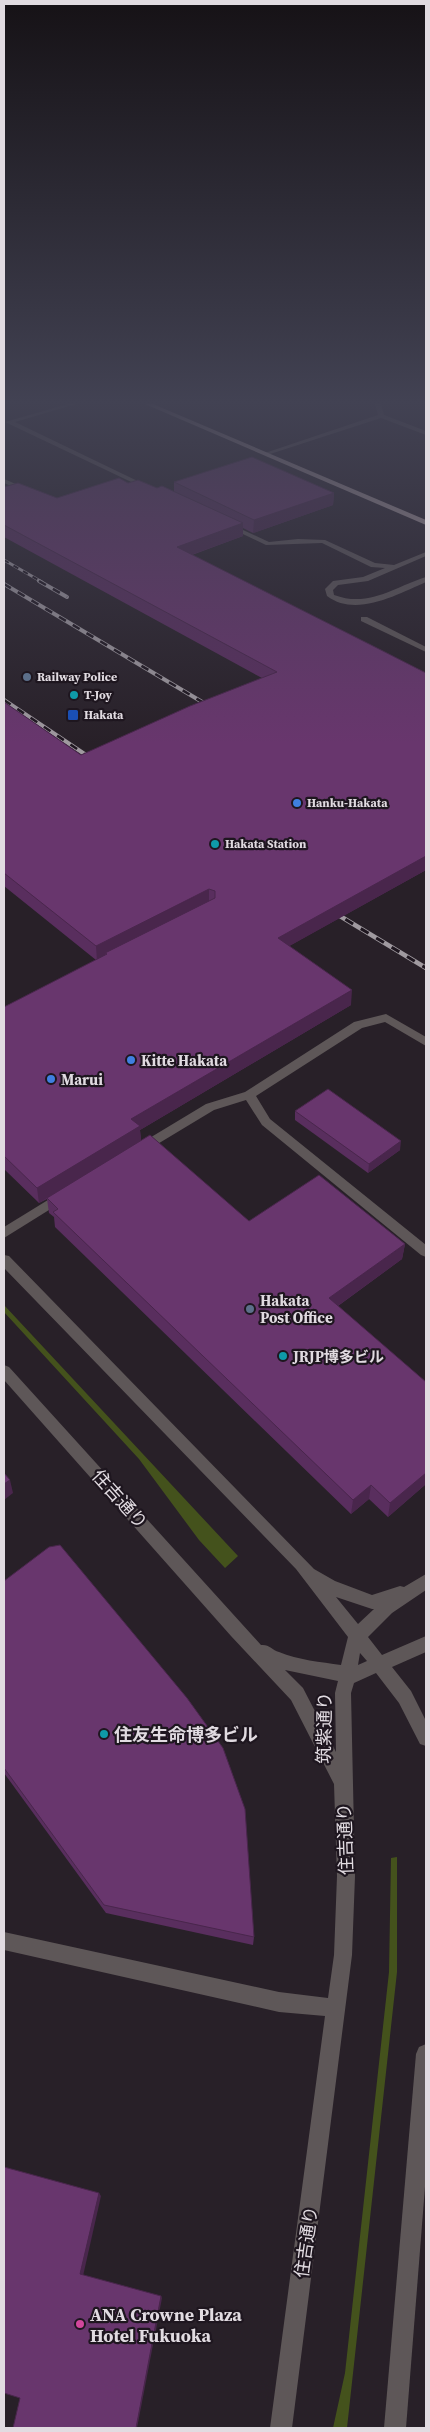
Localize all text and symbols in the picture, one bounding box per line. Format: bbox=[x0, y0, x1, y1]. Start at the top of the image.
place label: Railway Police bbox=[37, 669, 117, 685]
marker: Railway Police bbox=[21, 671, 33, 683]
place label: T-Joy bbox=[84, 687, 113, 703]
marker: T-Joy bbox=[68, 689, 80, 701]
place label: Hakata bbox=[84, 707, 124, 723]
marker: Hakata bbox=[66, 708, 80, 722]
place label: Hanku-Hakata bbox=[307, 795, 388, 811]
marker: Hanku-Hakata bbox=[291, 797, 303, 809]
place label: Hakata Station bbox=[225, 836, 307, 852]
marker: Hakata Station bbox=[209, 838, 221, 850]
place label: Kitte Hakata bbox=[141, 1050, 228, 1071]
marker: Kitte Hakata bbox=[125, 1054, 137, 1066]
place label: Marui bbox=[61, 1069, 103, 1090]
marker: Marui bbox=[45, 1073, 57, 1085]
place label: Hakata Post Office bbox=[260, 1290, 333, 1328]
marker: Hakata Post Office bbox=[244, 1303, 256, 1315]
place label: JRJP博多ビル bbox=[292, 1346, 384, 1367]
marker: JRJP博多ビル bbox=[277, 1350, 289, 1362]
street label: 住吉通り bbox=[87, 1464, 153, 1534]
street label: 筑紫通り bbox=[311, 1692, 337, 1764]
place label: 住友生命博多ビル bbox=[114, 1722, 258, 1747]
marker: 住友生命博多ビル bbox=[98, 1728, 110, 1740]
street label: 住吉通り bbox=[331, 1803, 359, 1875]
street label: 住吉通り bbox=[289, 2205, 323, 2279]
place label: ANA Crowne Plaza Hotel Fukuoka bbox=[90, 2302, 242, 2348]
marker: ANA Crowne Plaza Hotel Fukuoka bbox=[74, 2318, 86, 2330]

